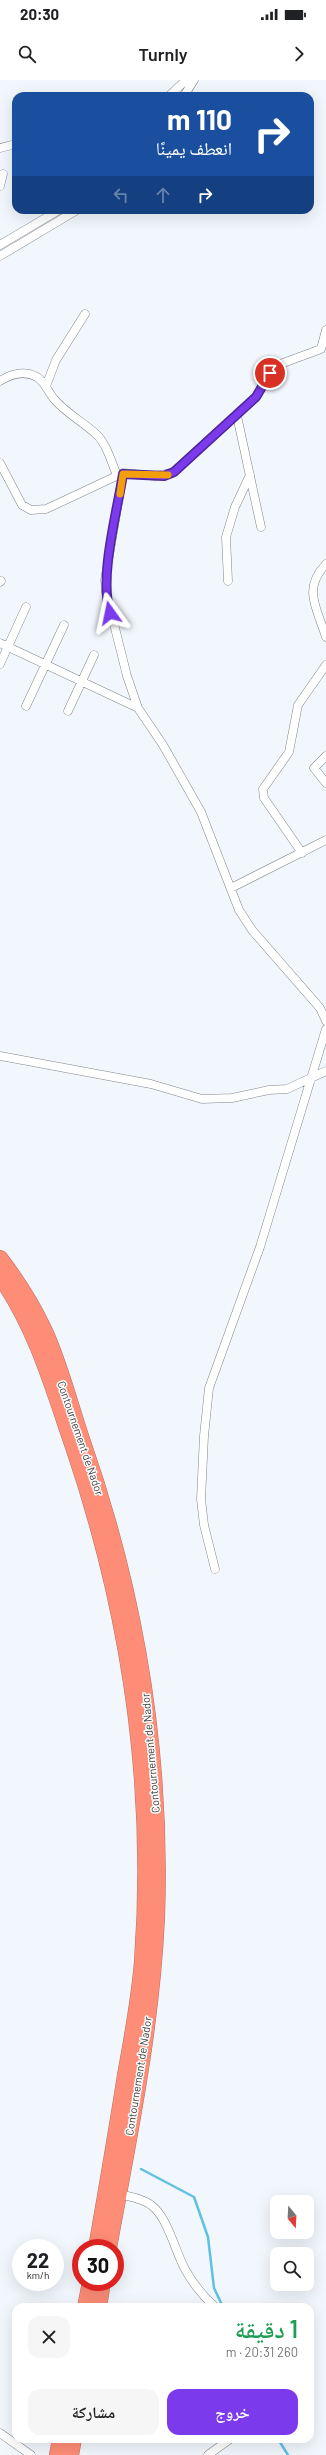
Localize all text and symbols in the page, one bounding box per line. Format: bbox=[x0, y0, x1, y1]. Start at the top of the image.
text: 20:30 bbox=[20, 5, 59, 23]
icon: search bbox=[16, 43, 38, 65]
text: Turnly bbox=[139, 43, 188, 65]
icon: forward bbox=[288, 43, 310, 65]
text: 110 m bbox=[167, 102, 232, 136]
icon: right bbox=[246, 108, 298, 160]
text: انعطف يمينًا bbox=[156, 137, 232, 159]
icon: left bbox=[110, 184, 132, 206]
icon: ahead bbox=[152, 184, 174, 206]
icon: right bbox=[194, 184, 216, 206]
pin bbox=[253, 356, 287, 390]
icon: arrive bbox=[259, 362, 281, 384]
position arrow bbox=[89, 592, 131, 634]
street label: Contournement de Nador bbox=[55, 1379, 107, 1497]
street label: Contournement de Nador bbox=[138, 1693, 162, 1813]
street label: Contournement de Nador bbox=[122, 2016, 154, 2136]
north arrow bbox=[270, 2195, 314, 2239]
map controls bbox=[270, 2195, 314, 2291]
speed limit sign: 30 bbox=[72, 2239, 124, 2291]
button: search bbox=[270, 2247, 314, 2291]
text: 22 bbox=[27, 2248, 49, 2272]
text: km/h bbox=[27, 2269, 49, 2281]
text: 1 دقيقة bbox=[235, 2314, 298, 2343]
button: close bbox=[28, 2316, 70, 2358]
text: 260 m · 20:31 bbox=[226, 2344, 298, 2360]
button: مشاركة bbox=[28, 2389, 159, 2435]
button: خروج bbox=[167, 2389, 298, 2435]

